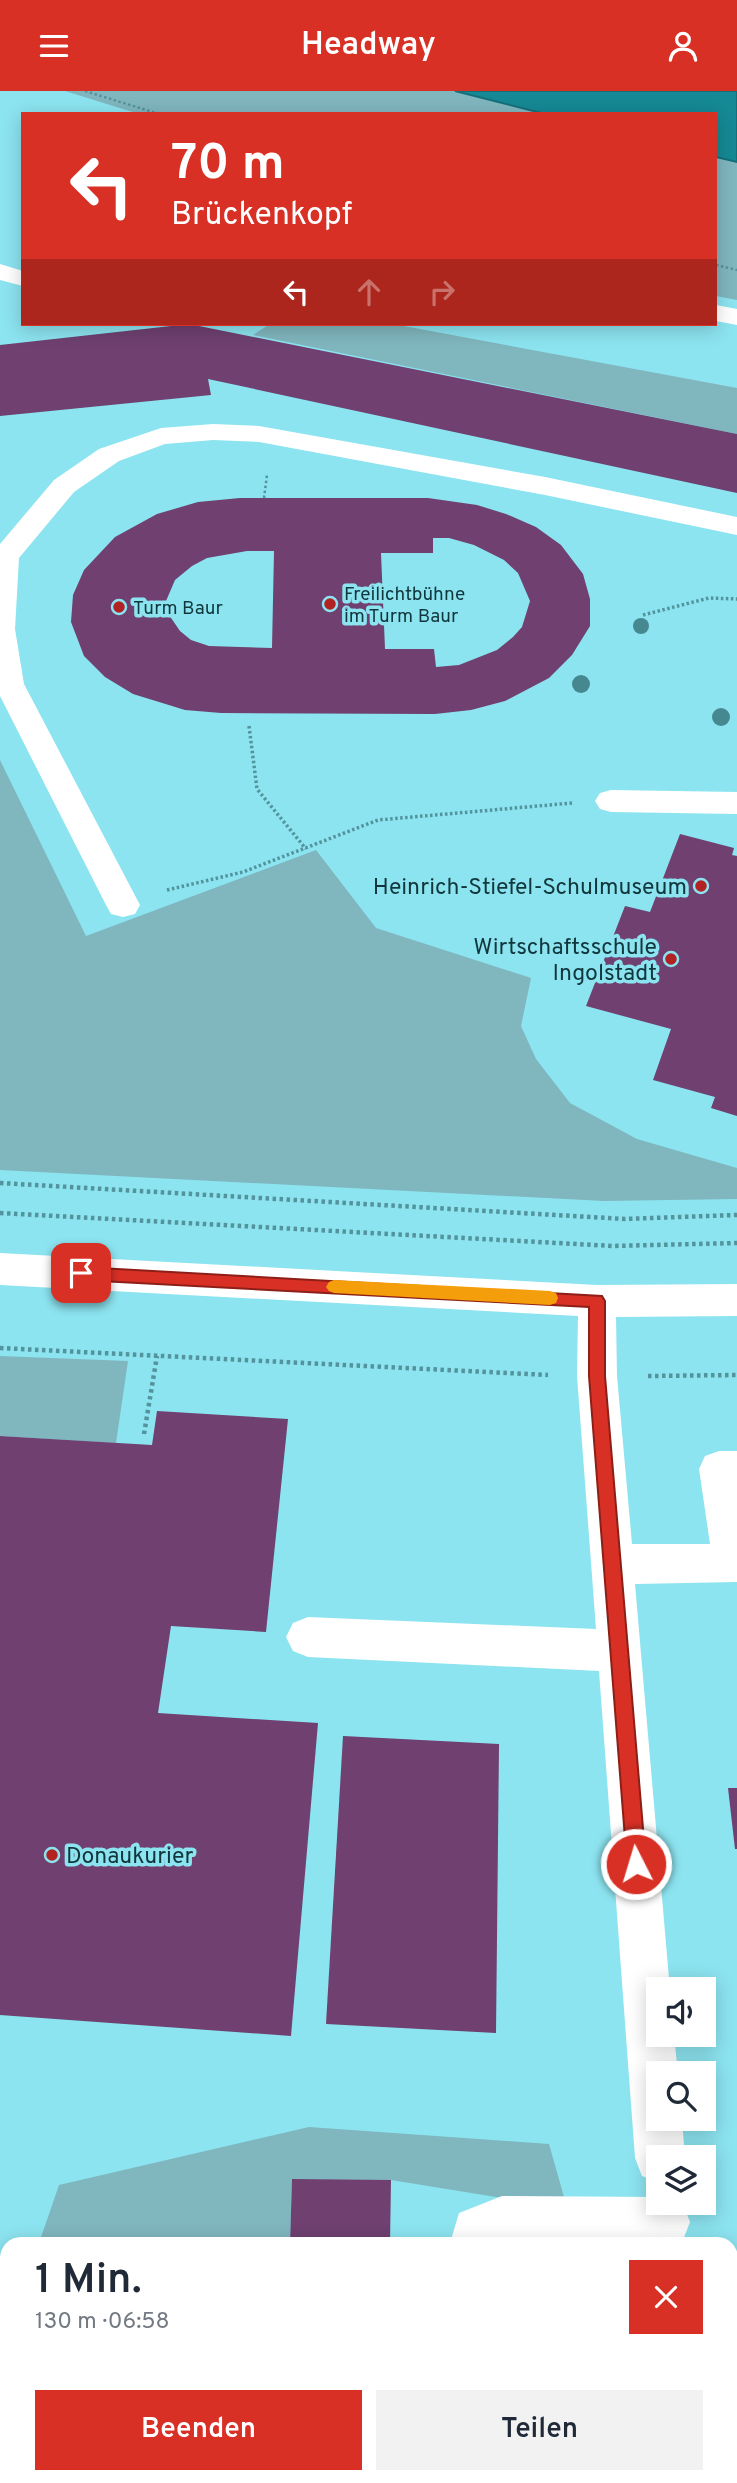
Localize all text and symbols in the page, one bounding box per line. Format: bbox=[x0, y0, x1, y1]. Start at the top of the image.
text: Headway bbox=[301, 26, 436, 66]
icon: menu bbox=[35, 27, 73, 65]
icon: person bbox=[664, 27, 702, 65]
text: 70 m bbox=[171, 135, 285, 197]
icon: left bbox=[56, 140, 147, 231]
text: Brückenkopf bbox=[171, 196, 352, 236]
icon: left bbox=[277, 273, 315, 311]
icon: ahead bbox=[350, 273, 388, 311]
icon: right bbox=[423, 273, 461, 311]
place label: Freilichtbühne im Turm Baur bbox=[344, 583, 465, 629]
marker: Freilichtbühne im Turm Baur bbox=[322, 596, 338, 612]
place label: Turm Baur bbox=[133, 597, 223, 621]
marker: Turm Baur bbox=[111, 599, 127, 615]
place label: Heinrich-Stiefel-Schulmuseum bbox=[373, 874, 687, 903]
marker: Heinrich-Stiefel-Schulmuseum bbox=[693, 878, 709, 894]
place label: Wirtschaftsschule Ingolstadt bbox=[473, 934, 657, 989]
marker: Wirtschaftsschule Ingolstadt bbox=[663, 951, 679, 967]
pin bbox=[51, 1243, 111, 1303]
icon: arrive bbox=[62, 1254, 100, 1292]
position arrow bbox=[599, 1827, 673, 1901]
place label: Donaukurier bbox=[66, 1843, 194, 1872]
marker: Donaukurier bbox=[44, 1847, 60, 1863]
map controls bbox=[646, 1977, 716, 2215]
button: sound bbox=[646, 1977, 716, 2047]
button: search bbox=[646, 2061, 716, 2131]
button: layers bbox=[646, 2145, 716, 2215]
text: 1 Min. bbox=[35, 2255, 142, 2308]
button: close bbox=[629, 2260, 703, 2334]
text: 130 m · 06:58 bbox=[35, 2308, 170, 2337]
button: Beenden bbox=[35, 2390, 362, 2470]
button: Teilen bbox=[376, 2390, 703, 2470]

